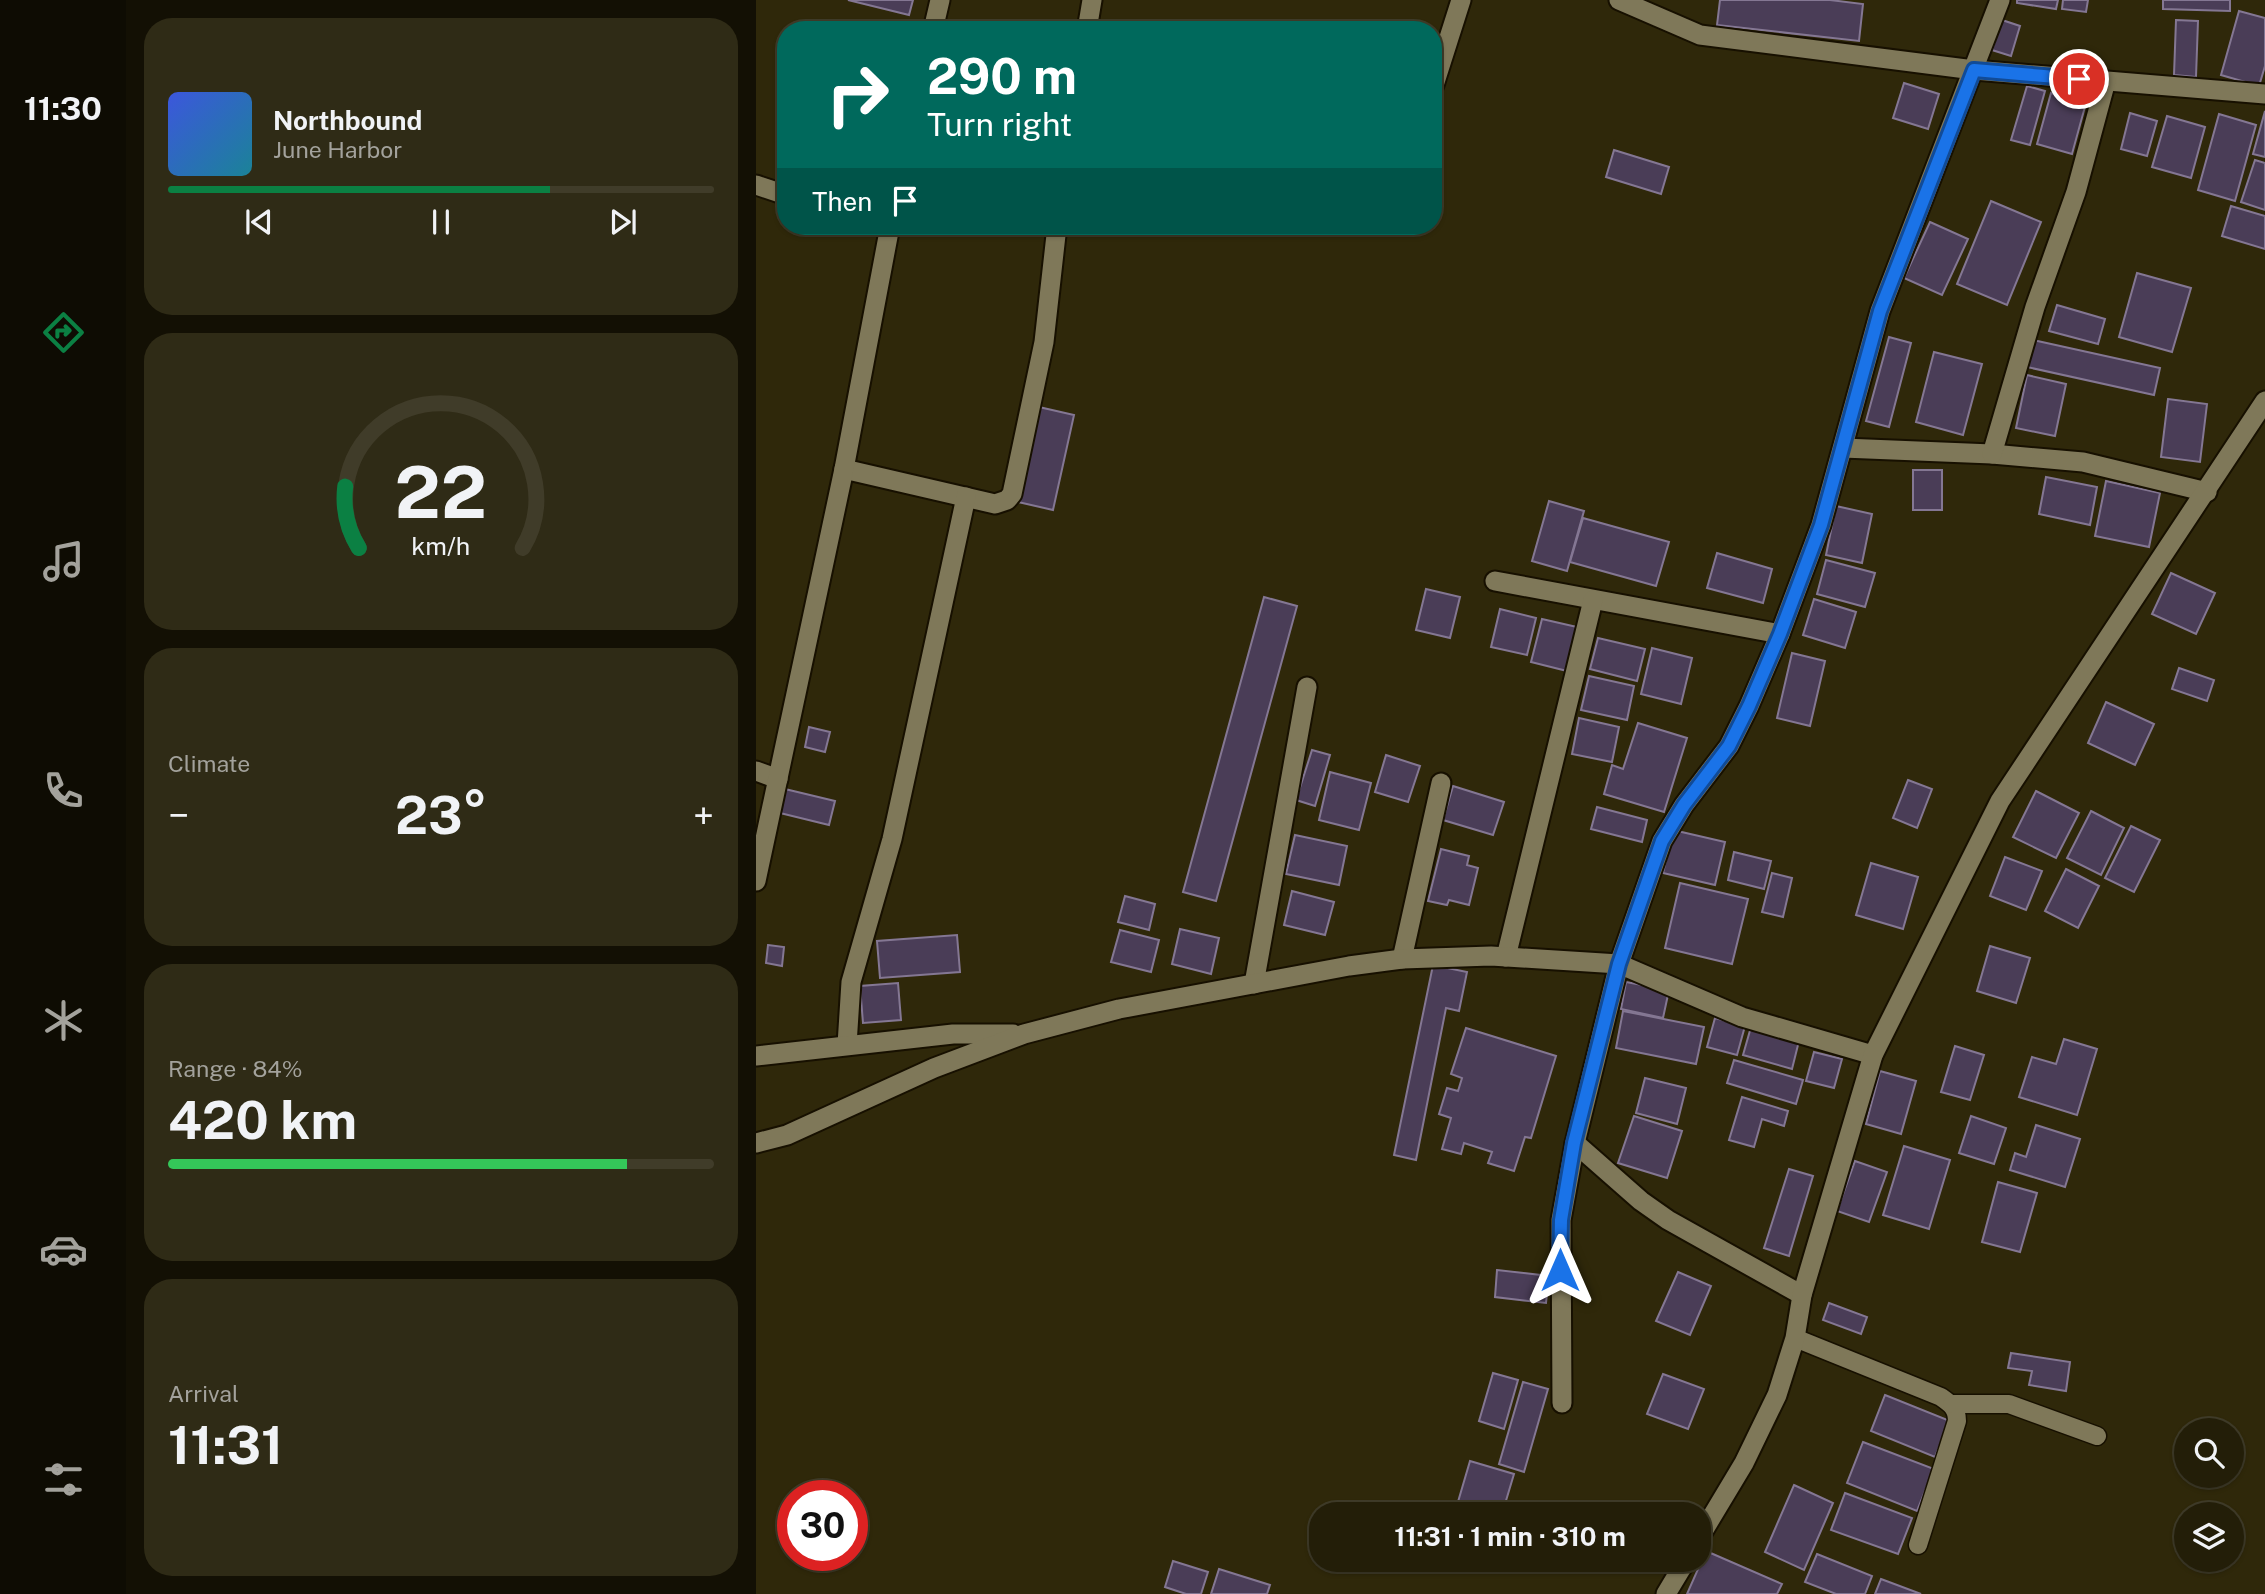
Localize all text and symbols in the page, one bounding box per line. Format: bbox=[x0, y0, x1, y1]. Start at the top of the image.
text: 290 m bbox=[927, 47, 1077, 105]
icon: right bbox=[812, 49, 903, 140]
pin bbox=[2049, 49, 2109, 109]
icon: arrive bbox=[2060, 60, 2098, 98]
text: 11:30 bbox=[24, 90, 102, 127]
text: Northbound bbox=[273, 105, 422, 136]
text: Turn right bbox=[927, 106, 1072, 143]
text: June Harbor bbox=[273, 136, 402, 163]
icon: arrive bbox=[886, 182, 924, 220]
text: Then bbox=[812, 186, 872, 217]
icon: previous bbox=[240, 203, 278, 241]
icon: pause bbox=[422, 203, 460, 241]
icon: next bbox=[604, 203, 642, 241]
icon: directions bbox=[39, 308, 88, 357]
text: 22 bbox=[395, 449, 487, 534]
text: km/h bbox=[412, 531, 470, 561]
icon: music bbox=[39, 537, 88, 586]
text: Climate bbox=[168, 750, 250, 777]
icon: phone bbox=[39, 766, 88, 815]
text: 23° bbox=[395, 785, 487, 846]
text: − bbox=[168, 793, 189, 838]
text: + bbox=[693, 793, 714, 838]
icon: climate bbox=[39, 996, 88, 1045]
text: Range · 84% bbox=[168, 1055, 303, 1082]
text: 420 km bbox=[168, 1090, 357, 1151]
icon: car bbox=[39, 1225, 88, 1274]
position arrow bbox=[1523, 1233, 1597, 1307]
text: Arrival bbox=[168, 1380, 239, 1407]
text: 11:31 bbox=[168, 1415, 283, 1476]
map controls bbox=[2174, 1418, 2244, 1572]
button: search bbox=[2174, 1418, 2244, 1488]
icon: filters bbox=[39, 1455, 88, 1504]
speed limit sign: 30 bbox=[777, 1480, 868, 1571]
button: layers bbox=[2174, 1502, 2244, 1572]
text: 11:31 · 1 min · 310 m bbox=[1394, 1521, 1626, 1552]

